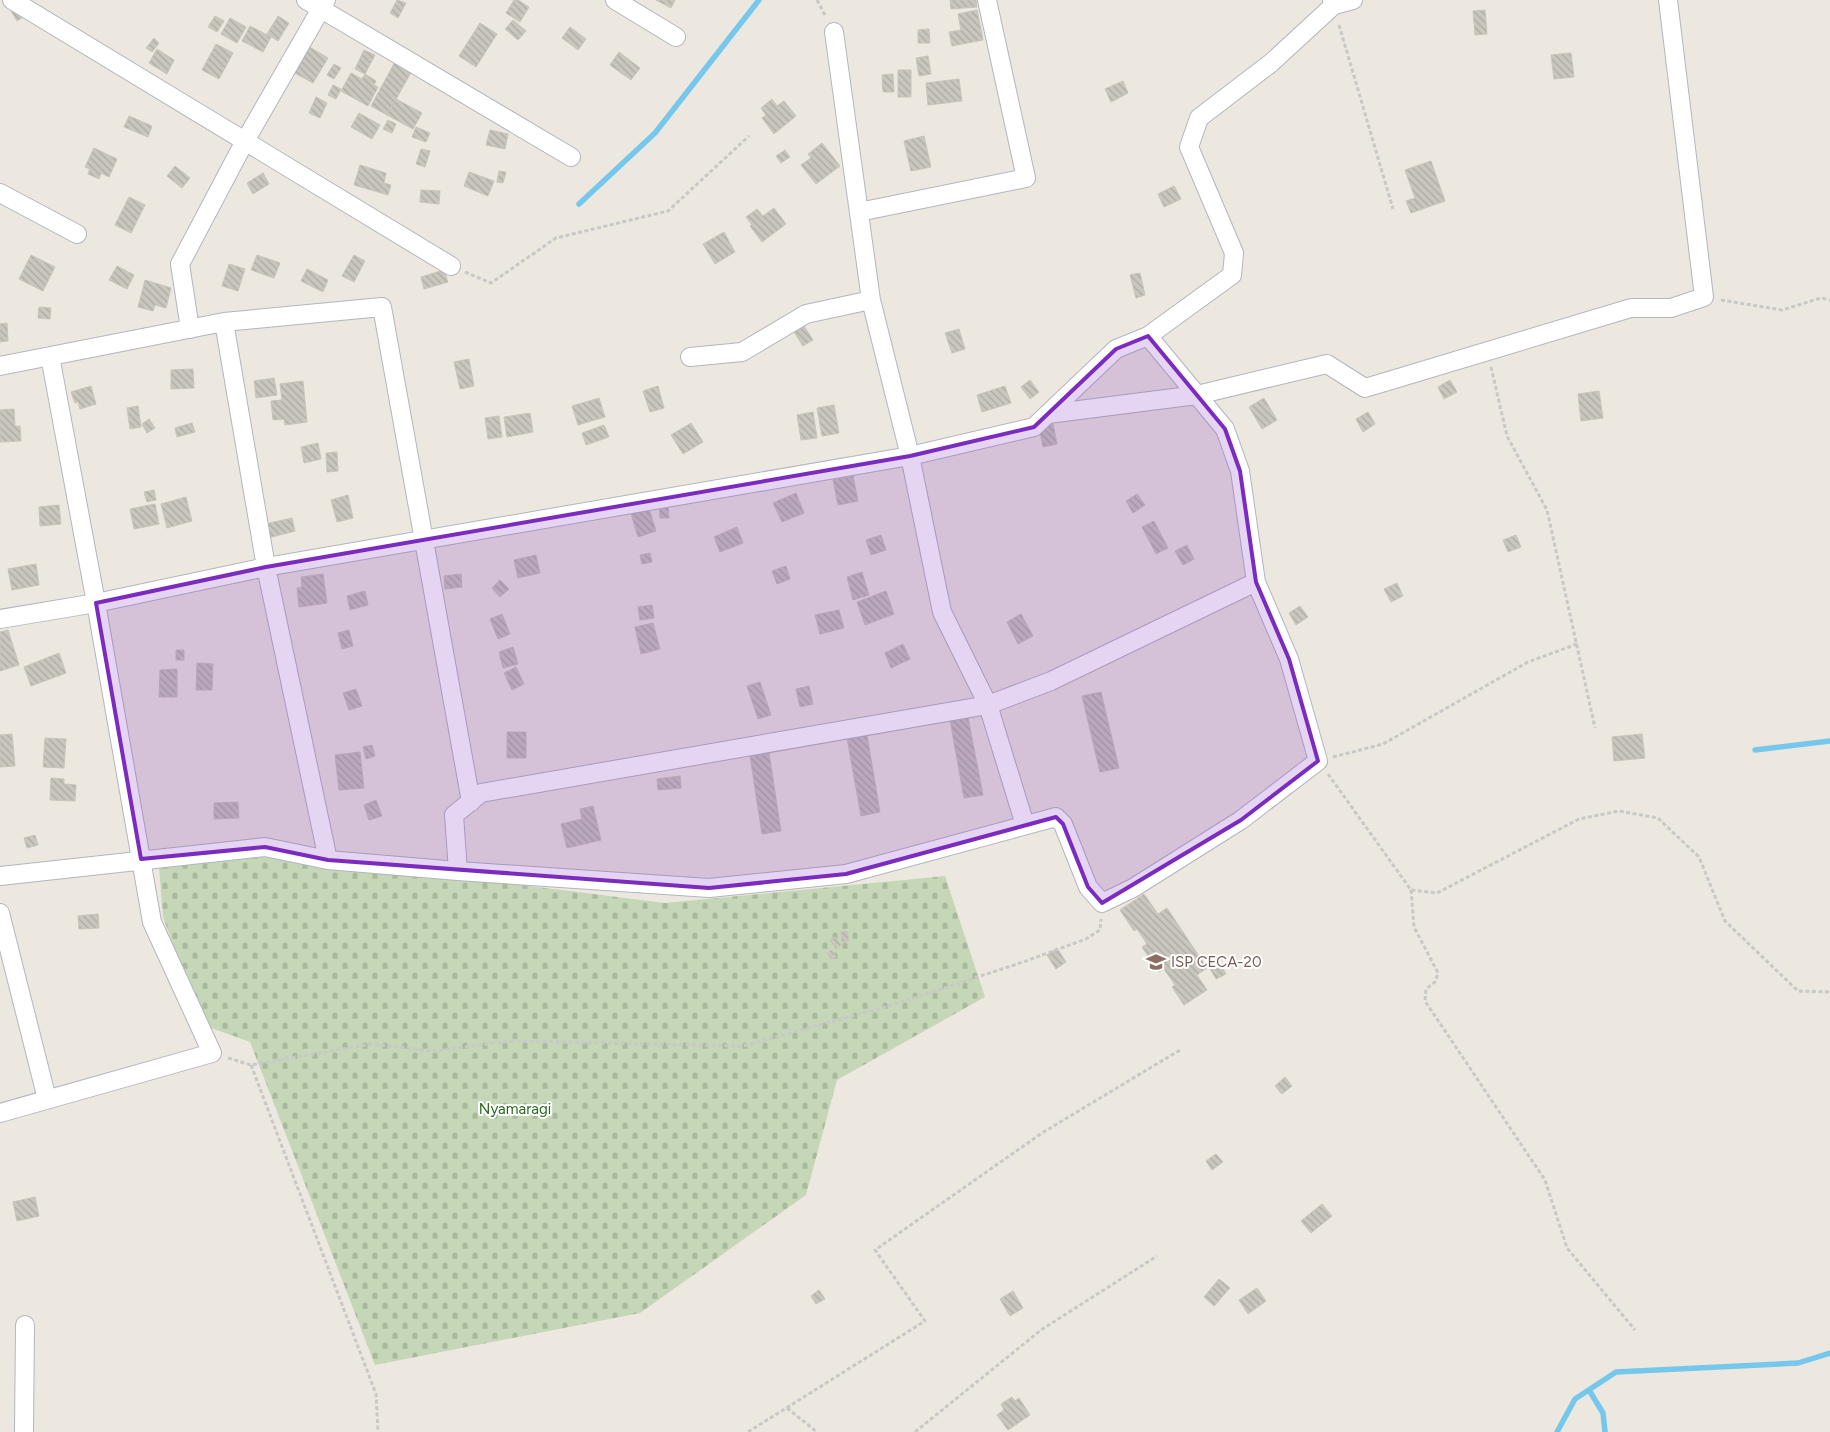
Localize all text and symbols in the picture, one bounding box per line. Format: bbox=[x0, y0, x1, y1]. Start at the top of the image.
school or university icon: ISP CECA-20 bbox=[1145, 951, 1167, 973]
place label: ISP CECA-20 bbox=[1171, 953, 1262, 971]
park label: Nyamaragi bbox=[479, 1100, 551, 1118]

